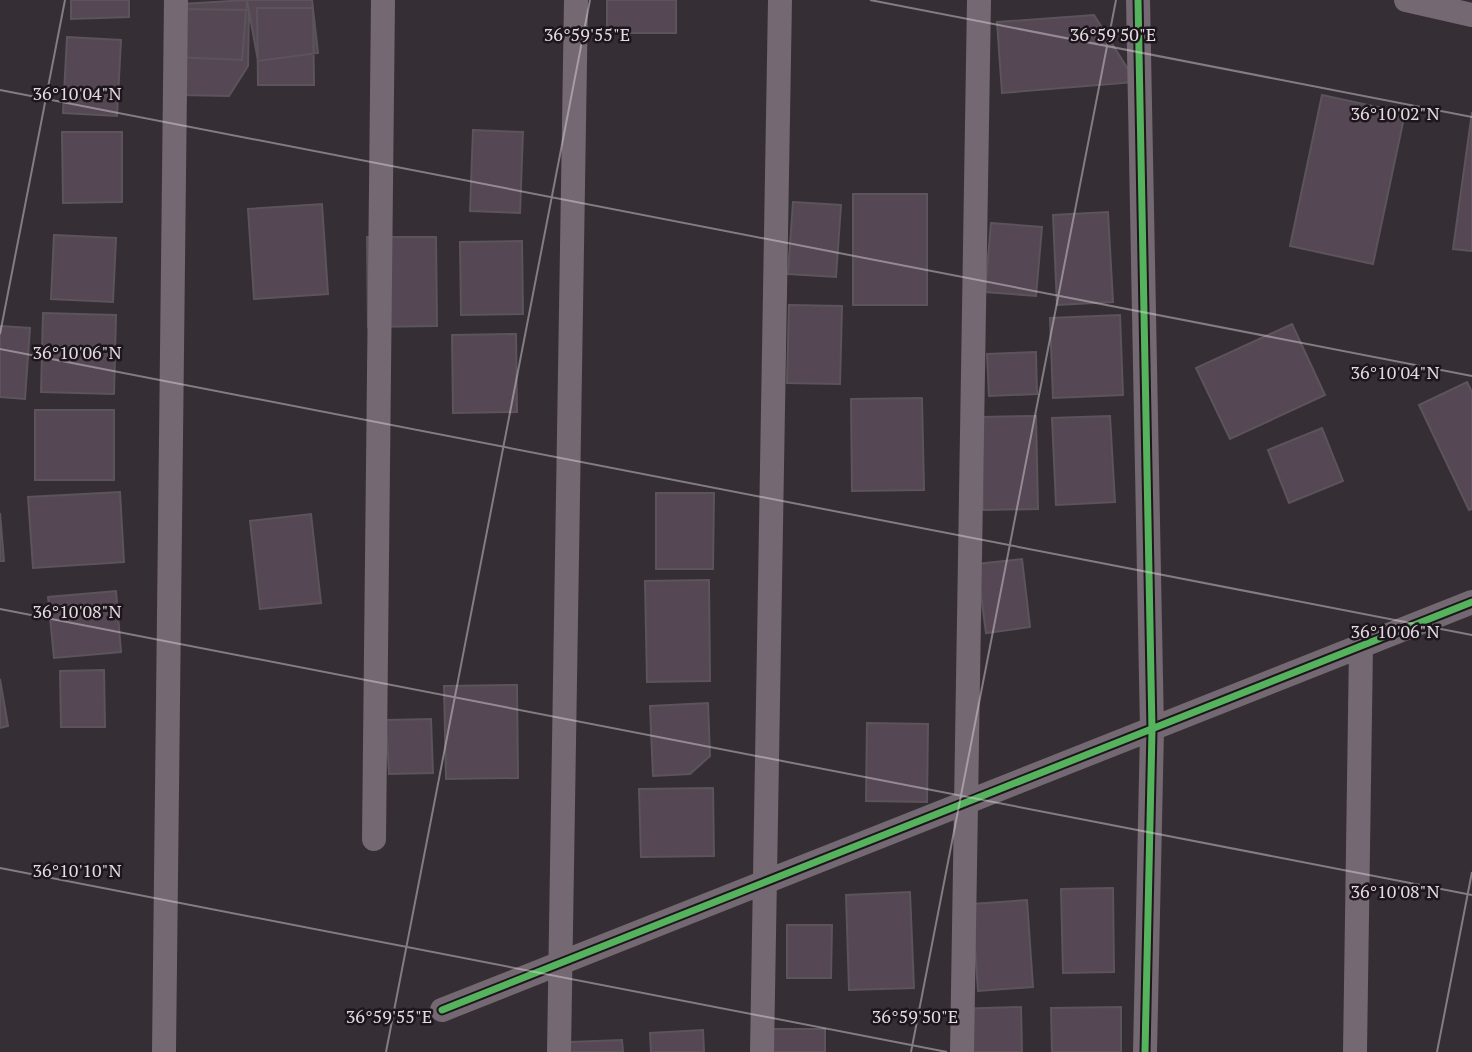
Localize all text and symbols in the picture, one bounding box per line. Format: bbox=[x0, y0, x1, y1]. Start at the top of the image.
text: 36°59'55"E bbox=[544, 22, 630, 46]
text: 36°59'50"E bbox=[1070, 22, 1156, 46]
text: 36°10'04"N bbox=[32, 81, 122, 105]
text: 36°10'02"N bbox=[1350, 101, 1440, 125]
text: 36°10'06"N bbox=[32, 340, 122, 364]
text: 36°10'04"N bbox=[1350, 360, 1440, 384]
text: 36°10'08"N bbox=[32, 599, 122, 623]
text: 36°10'06"N bbox=[1350, 619, 1440, 643]
text: 36°10'10"N bbox=[32, 858, 122, 882]
text: 36°10'08"N bbox=[1350, 879, 1440, 903]
text: 36°59'55"E bbox=[346, 1004, 432, 1028]
text: 36°59'50"E bbox=[872, 1004, 958, 1028]

